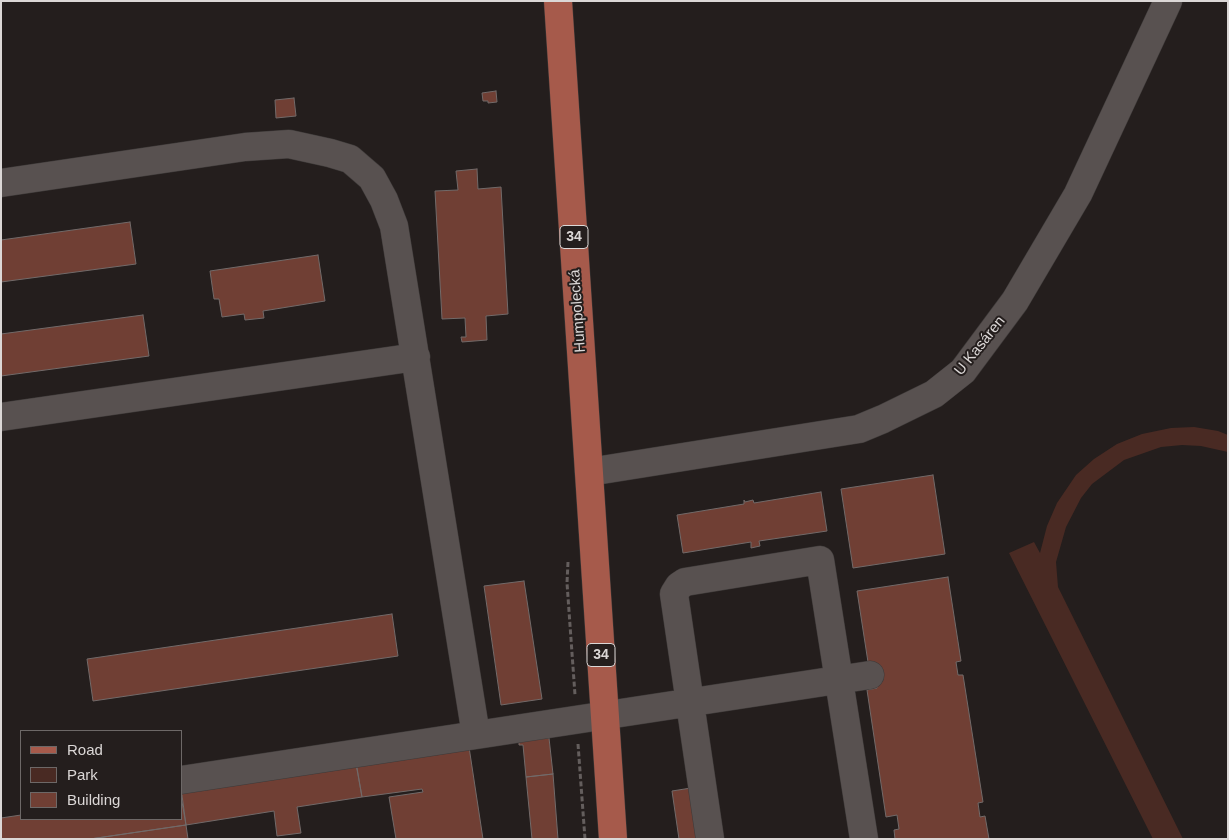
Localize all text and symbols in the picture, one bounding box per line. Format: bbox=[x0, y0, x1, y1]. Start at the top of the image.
road number: 34 bbox=[560, 226, 588, 248]
street label: Humpolecká bbox=[566, 269, 590, 353]
street label: U Kasáren bbox=[951, 313, 1009, 379]
road number: 34 bbox=[587, 644, 615, 666]
legend bbox=[20, 730, 182, 820]
text: Road bbox=[67, 741, 103, 758]
text: Park bbox=[67, 766, 98, 783]
text: Building bbox=[67, 791, 120, 808]

